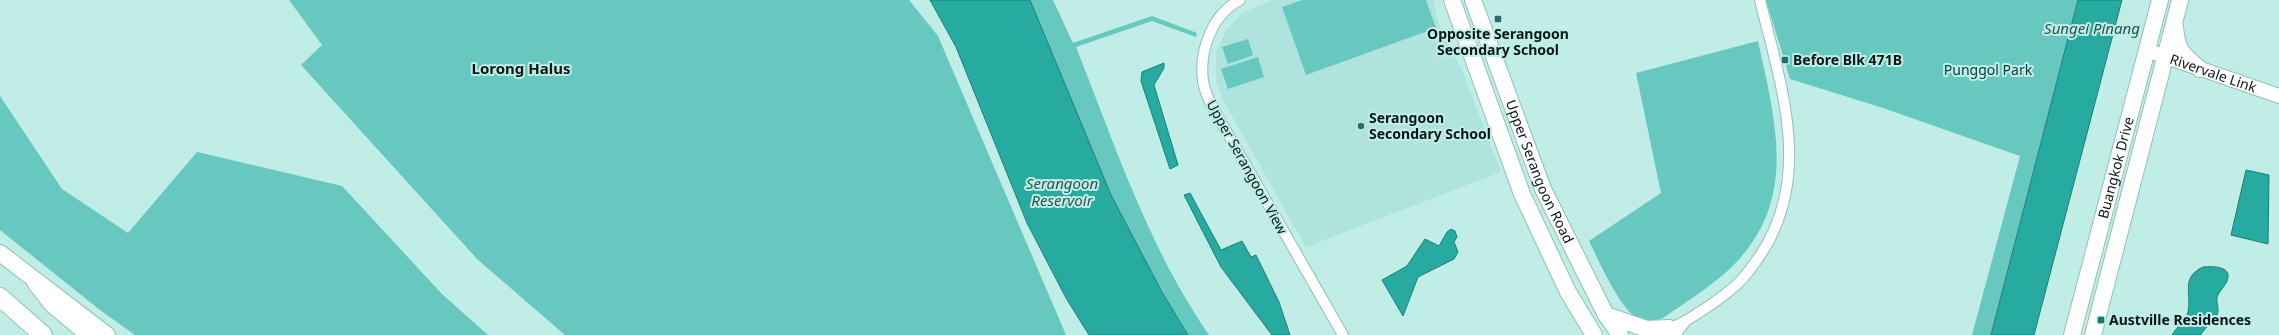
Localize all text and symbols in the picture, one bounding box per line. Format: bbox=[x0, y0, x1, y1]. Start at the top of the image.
marker: Opposite Serangoon Secondary School bbox=[1493, 14, 1503, 24]
water label: Sungei Pinang bbox=[2044, 18, 2140, 38]
place label: Opposite Serangoon Secondary School bbox=[1427, 24, 1569, 59]
street label: Rivervale Link bbox=[2167, 49, 2260, 97]
place label: Before Blk 471B bbox=[1793, 50, 1902, 69]
marker: Before Blk 471B bbox=[1780, 55, 1790, 65]
district label: Lorong Halus bbox=[472, 58, 570, 78]
park label: Punggol Park bbox=[1944, 60, 2033, 79]
street label: Upper Serangoon View bbox=[1203, 96, 1292, 237]
street label: Upper Serangoon Road bbox=[1502, 97, 1579, 246]
place label: Serangoon Secondary School bbox=[1369, 108, 1491, 143]
street label: Buangkok Drive bbox=[2093, 114, 2138, 221]
marker: Serangoon Secondary School bbox=[1356, 121, 1366, 131]
water label: Serangoon Reservoir bbox=[1026, 173, 1098, 210]
place label: Austville Residences bbox=[2109, 310, 2251, 329]
marker: Austville Residences bbox=[2096, 315, 2106, 325]

